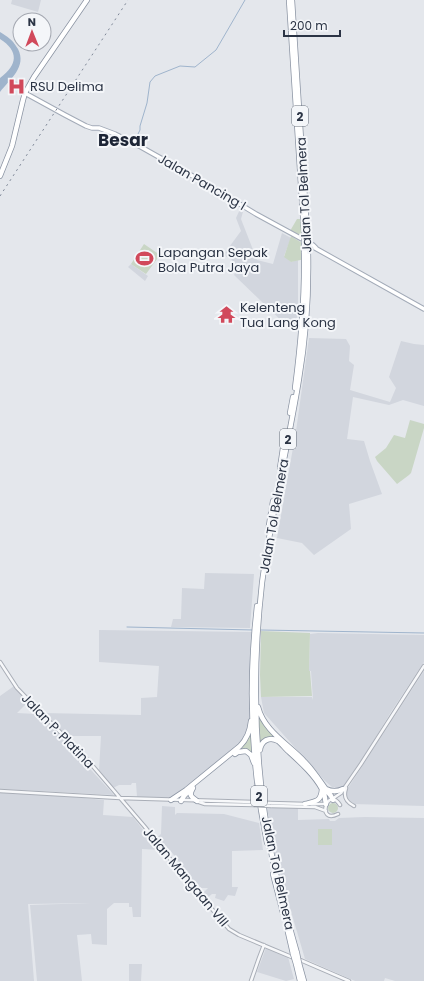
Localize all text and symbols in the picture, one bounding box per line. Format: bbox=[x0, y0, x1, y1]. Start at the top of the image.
north arrow bbox=[12, 12, 52, 52]
scale bar bbox=[284, 12, 340, 38]
text: N bbox=[28, 14, 36, 30]
text: 200 m bbox=[290, 17, 328, 34]
hospital icon: RSU Delima bbox=[7, 76, 27, 96]
place label: RSU Delima bbox=[30, 77, 104, 96]
road number: 2 bbox=[292, 106, 308, 126]
district label: Besar bbox=[98, 128, 148, 152]
street label: Jalan Tol Belmera bbox=[291, 137, 317, 253]
street label: Jalan Pancing I bbox=[154, 149, 250, 215]
place label: Lapangan Sepak Bola Putra Jaya bbox=[158, 243, 268, 277]
sports icon: Lapangan Sepak Bola Putra Jaya bbox=[135, 249, 155, 269]
place label: Kelenteng Tua Lang Kong bbox=[240, 298, 336, 332]
temple icon: Kelenteng Tua Lang Kong bbox=[217, 304, 237, 324]
road number: 2 bbox=[280, 429, 296, 449]
street label: Jalan Tol Belmera bbox=[255, 457, 293, 575]
street label: Jalan P. Platina bbox=[17, 689, 99, 773]
road number: 2 bbox=[251, 786, 267, 806]
street label: Jalan Tol Belmera bbox=[257, 814, 299, 932]
street label: Jalan Mangaan VIII bbox=[139, 823, 233, 931]

